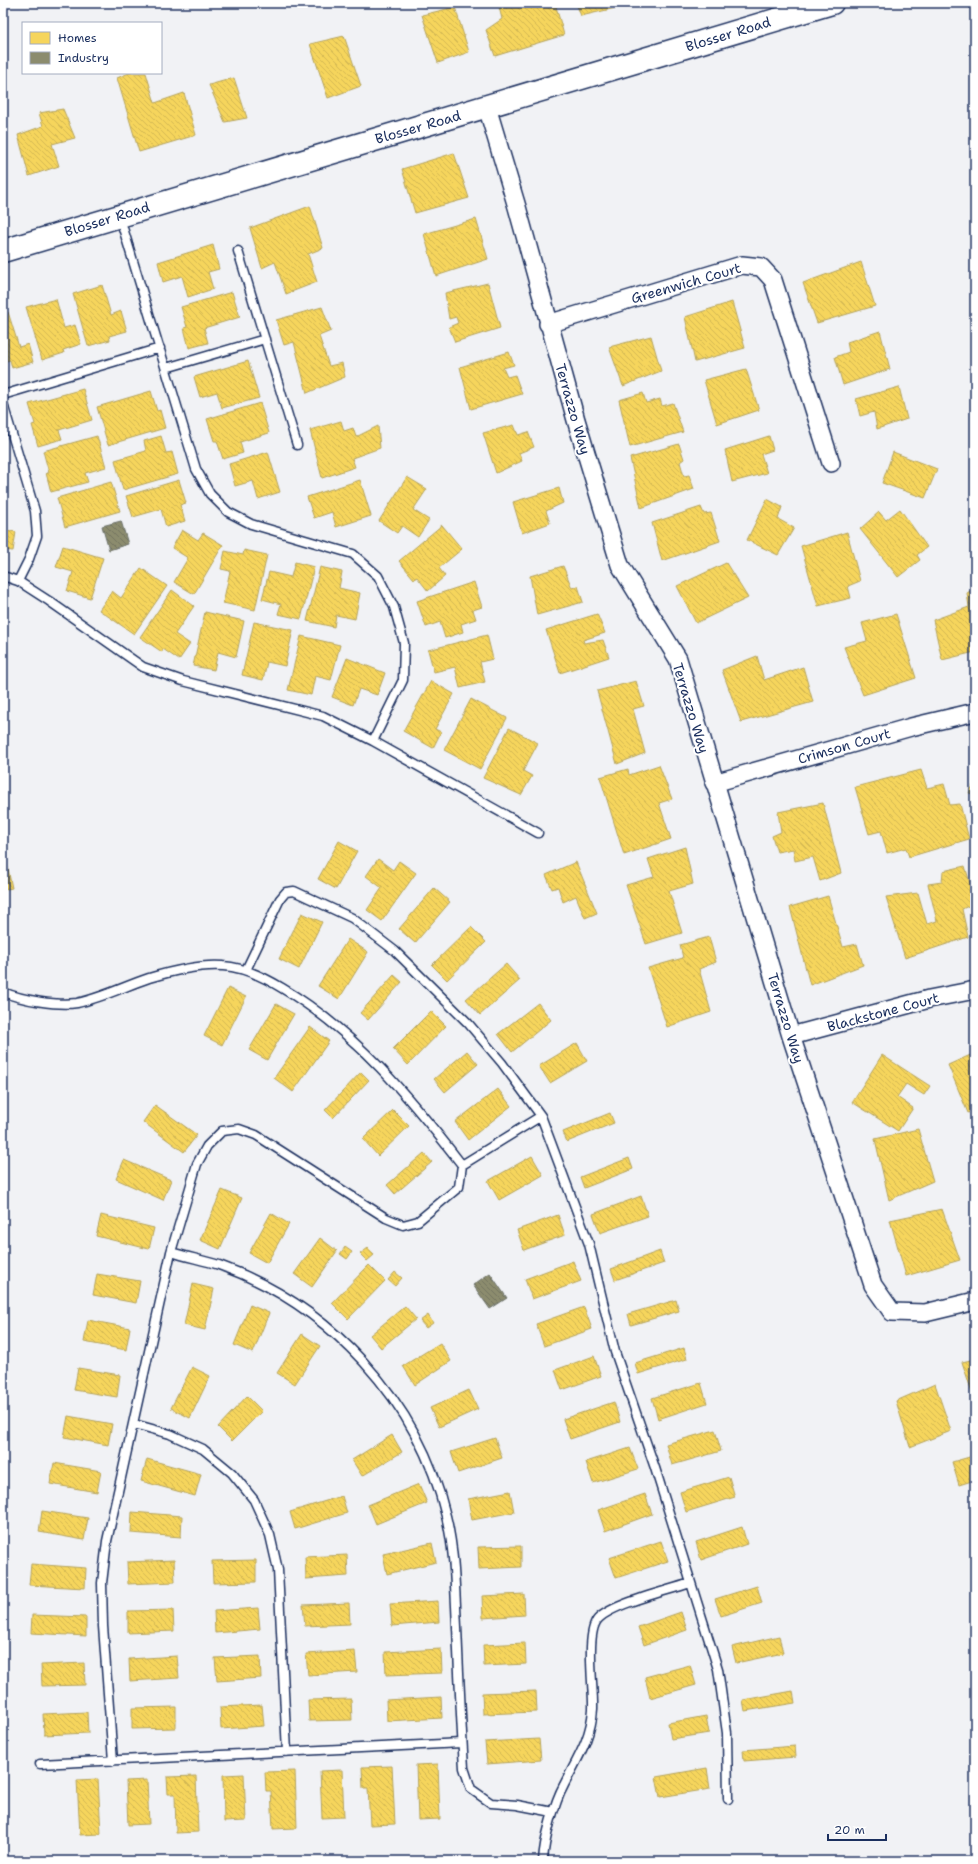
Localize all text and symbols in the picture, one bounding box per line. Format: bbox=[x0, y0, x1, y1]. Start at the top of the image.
street label: Blosser Road bbox=[683, 12, 773, 56]
legend bbox=[22, 22, 162, 74]
text: Homes bbox=[58, 30, 97, 46]
text: Industry bbox=[58, 50, 109, 66]
street label: Blosser Road bbox=[373, 106, 463, 148]
street label: Blosser Road bbox=[62, 197, 152, 241]
street label: Greenwich Court bbox=[629, 259, 743, 307]
street label: Terrazzo Way bbox=[551, 361, 595, 457]
street label: Terrazzo Way bbox=[669, 661, 713, 755]
street label: Crimson Court bbox=[796, 724, 892, 768]
street label: Terrazzo Way bbox=[764, 971, 808, 1065]
street label: Blackstone Court bbox=[825, 988, 941, 1036]
scale bar bbox=[828, 1816, 886, 1842]
text: 20 m bbox=[834, 1822, 865, 1838]

